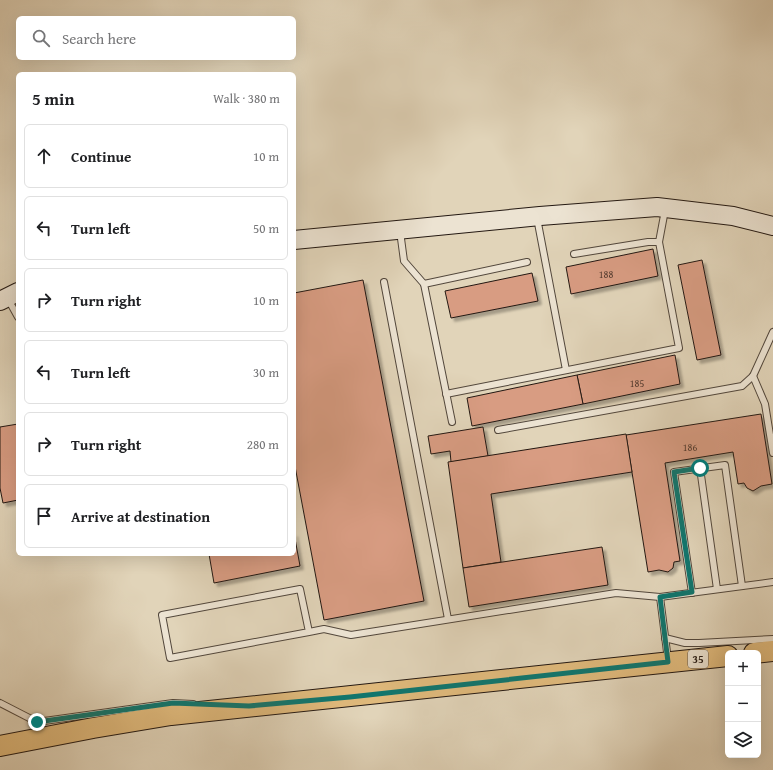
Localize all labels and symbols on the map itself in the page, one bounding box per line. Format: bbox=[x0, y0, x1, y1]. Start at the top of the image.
house number: 188 bbox=[599, 267, 613, 282]
house number: 185 bbox=[630, 376, 644, 391]
house number: 186 bbox=[683, 440, 697, 455]
route start bbox=[691, 459, 709, 477]
road number: 35 bbox=[688, 650, 708, 668]
route end bbox=[28, 713, 46, 731]

